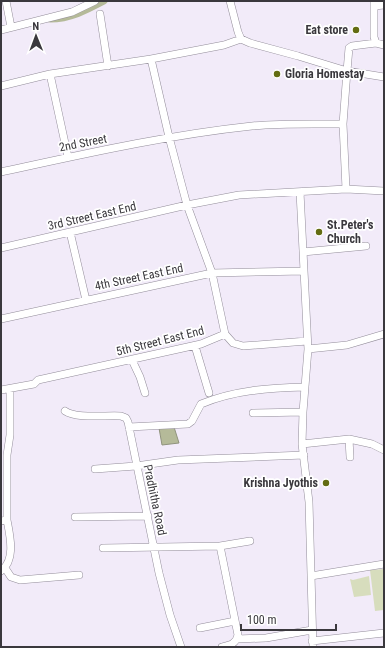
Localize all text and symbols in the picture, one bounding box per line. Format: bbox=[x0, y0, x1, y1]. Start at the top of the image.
north arrow bbox=[16, 16, 56, 56]
text: N bbox=[32, 20, 40, 33]
place label: Eat store bbox=[305, 23, 348, 37]
marker: Eat store bbox=[351, 25, 361, 35]
place label: Gloria Homestay bbox=[285, 67, 365, 81]
marker: Gloria Homestay bbox=[272, 69, 282, 79]
street label: 2nd Street bbox=[58, 131, 109, 155]
street label: 3rd Street East End bbox=[46, 199, 138, 233]
place label: St.Peter's Church bbox=[327, 218, 374, 246]
marker: St.Peter's Church bbox=[314, 227, 324, 237]
street label: 4th Street East End bbox=[93, 261, 185, 293]
street label: 5th Street East End bbox=[115, 323, 205, 359]
street label: Pradhitha Road bbox=[141, 463, 169, 537]
place label: Krishna Jyothis bbox=[244, 476, 319, 490]
marker: Krishna Jyothis bbox=[321, 478, 331, 488]
scale bar bbox=[241, 606, 336, 632]
text: 100 m bbox=[247, 613, 277, 627]

